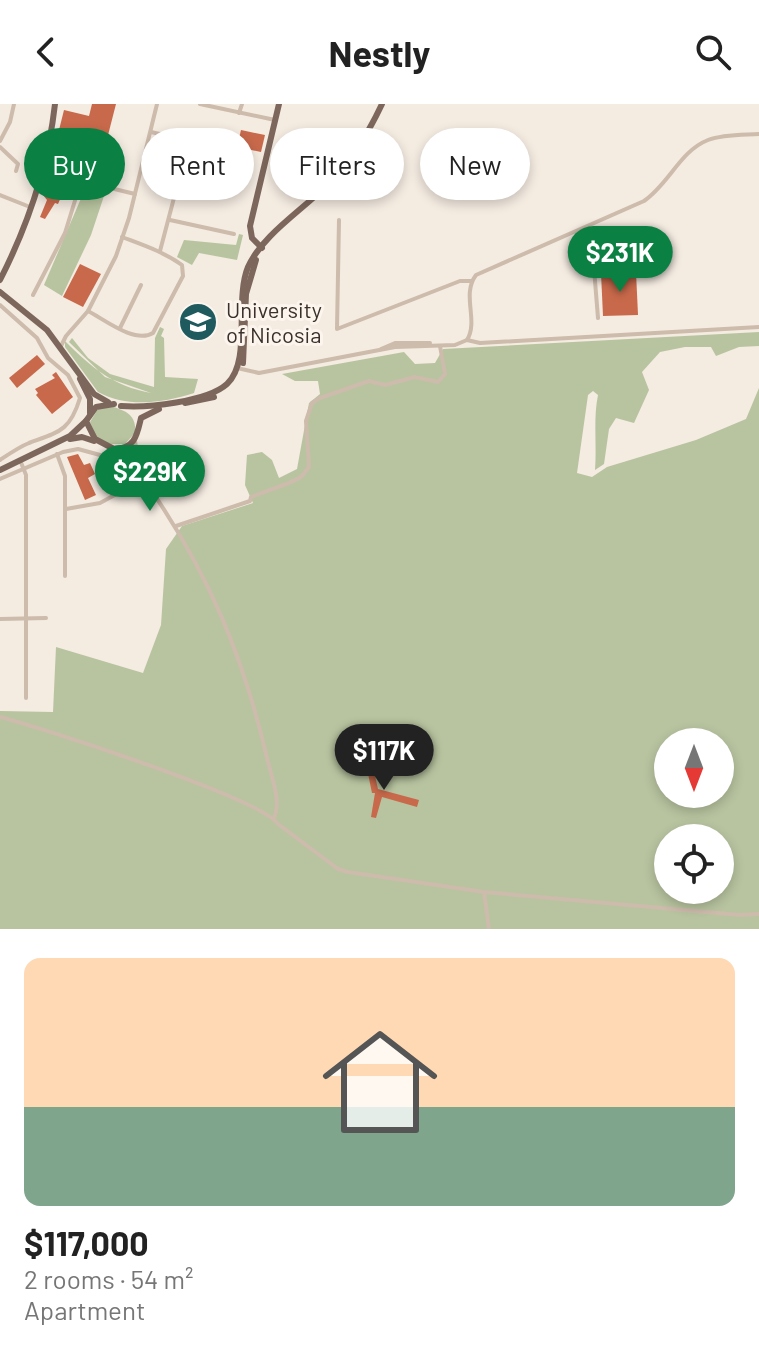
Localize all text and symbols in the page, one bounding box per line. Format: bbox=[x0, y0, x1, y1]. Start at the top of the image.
icon: back bbox=[24, 30, 68, 74]
icon: search bbox=[691, 30, 735, 74]
text: Nestly bbox=[329, 31, 431, 74]
chip: Buy bbox=[24, 128, 125, 200]
chip: Rent bbox=[141, 128, 254, 200]
chip: Filters bbox=[270, 128, 404, 200]
chip: New bbox=[420, 128, 530, 200]
pin: $231K bbox=[564, 226, 676, 294]
text: $231K bbox=[586, 236, 654, 267]
place label: University of Nicosia bbox=[226, 296, 322, 347]
school or university icon: University of Nicosia bbox=[177, 301, 219, 343]
pin: $229K bbox=[94, 445, 206, 513]
text: $229K bbox=[113, 455, 187, 486]
pin: $117K bbox=[328, 724, 440, 792]
north arrow bbox=[654, 728, 734, 808]
map controls bbox=[654, 728, 734, 904]
text: $117K bbox=[353, 734, 415, 765]
button: locate bbox=[654, 824, 734, 904]
icon: home bbox=[308, 1010, 452, 1154]
text: $117,000 bbox=[24, 1222, 149, 1263]
text: 2 rooms · 54 m² bbox=[24, 1263, 194, 1294]
text: Apartment bbox=[24, 1294, 145, 1325]

